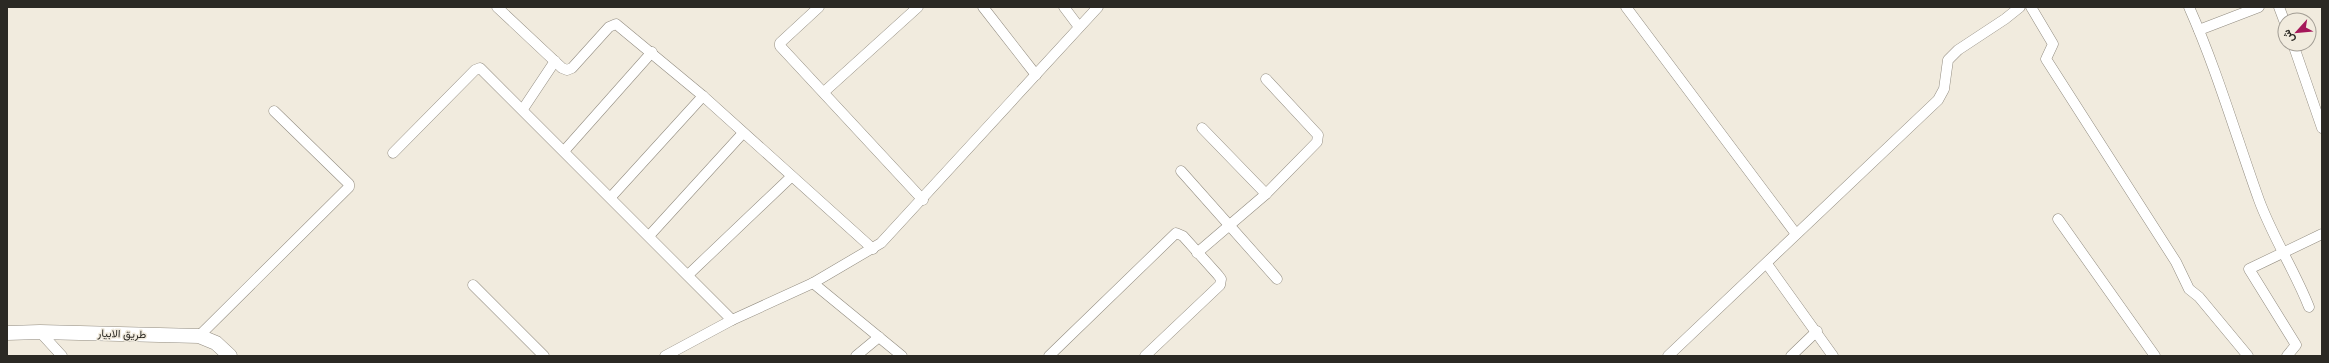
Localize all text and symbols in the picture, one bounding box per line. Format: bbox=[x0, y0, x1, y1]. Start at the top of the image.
north arrow bbox=[2277, 12, 2317, 52]
text: ش bbox=[2280, 27, 2297, 45]
street label: طريق الابيار bbox=[96, 327, 147, 341]

